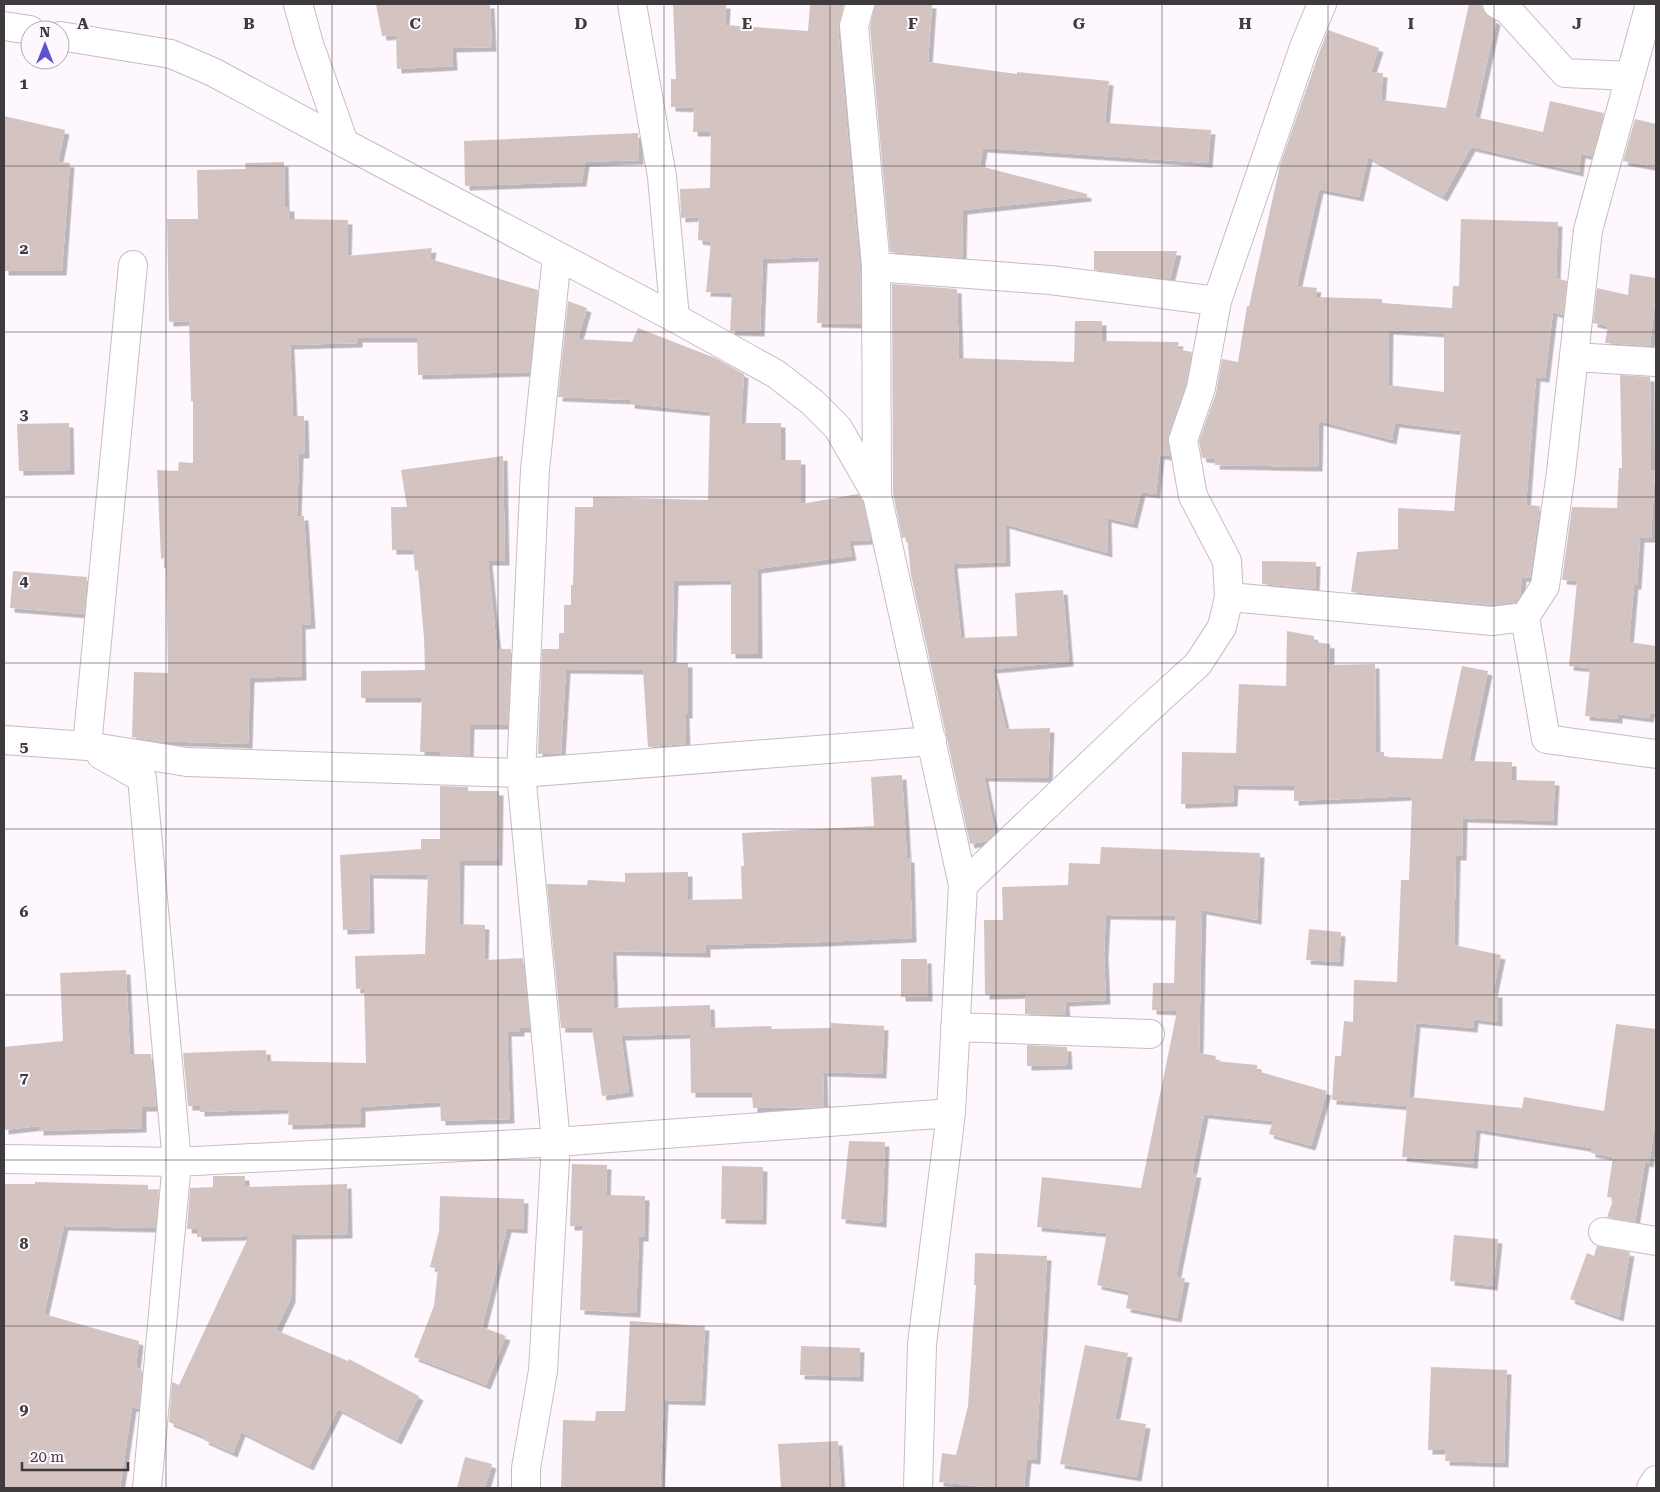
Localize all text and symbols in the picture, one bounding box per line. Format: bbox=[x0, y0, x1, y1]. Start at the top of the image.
text: A bbox=[77, 14, 89, 33]
text: B bbox=[243, 14, 255, 33]
text: C bbox=[409, 14, 421, 33]
text: D bbox=[575, 14, 588, 33]
text: E bbox=[742, 14, 752, 33]
text: F bbox=[908, 14, 918, 33]
text: G bbox=[1073, 14, 1086, 33]
text: H bbox=[1238, 14, 1252, 33]
text: I bbox=[1408, 14, 1414, 33]
text: J bbox=[1572, 14, 1582, 33]
north arrow bbox=[20, 20, 70, 70]
text: N bbox=[40, 24, 51, 40]
text: 1 bbox=[20, 74, 29, 93]
text: 2 bbox=[20, 239, 29, 258]
text: 3 bbox=[20, 405, 29, 424]
text: 4 bbox=[20, 571, 29, 590]
text: 5 bbox=[20, 737, 29, 756]
text: 6 bbox=[20, 902, 29, 921]
text: 7 bbox=[20, 1068, 29, 1087]
text: 8 bbox=[20, 1234, 29, 1253]
text: 9 bbox=[20, 1400, 29, 1419]
scale bar bbox=[22, 1440, 129, 1472]
text: 20 m bbox=[30, 1448, 65, 1466]

